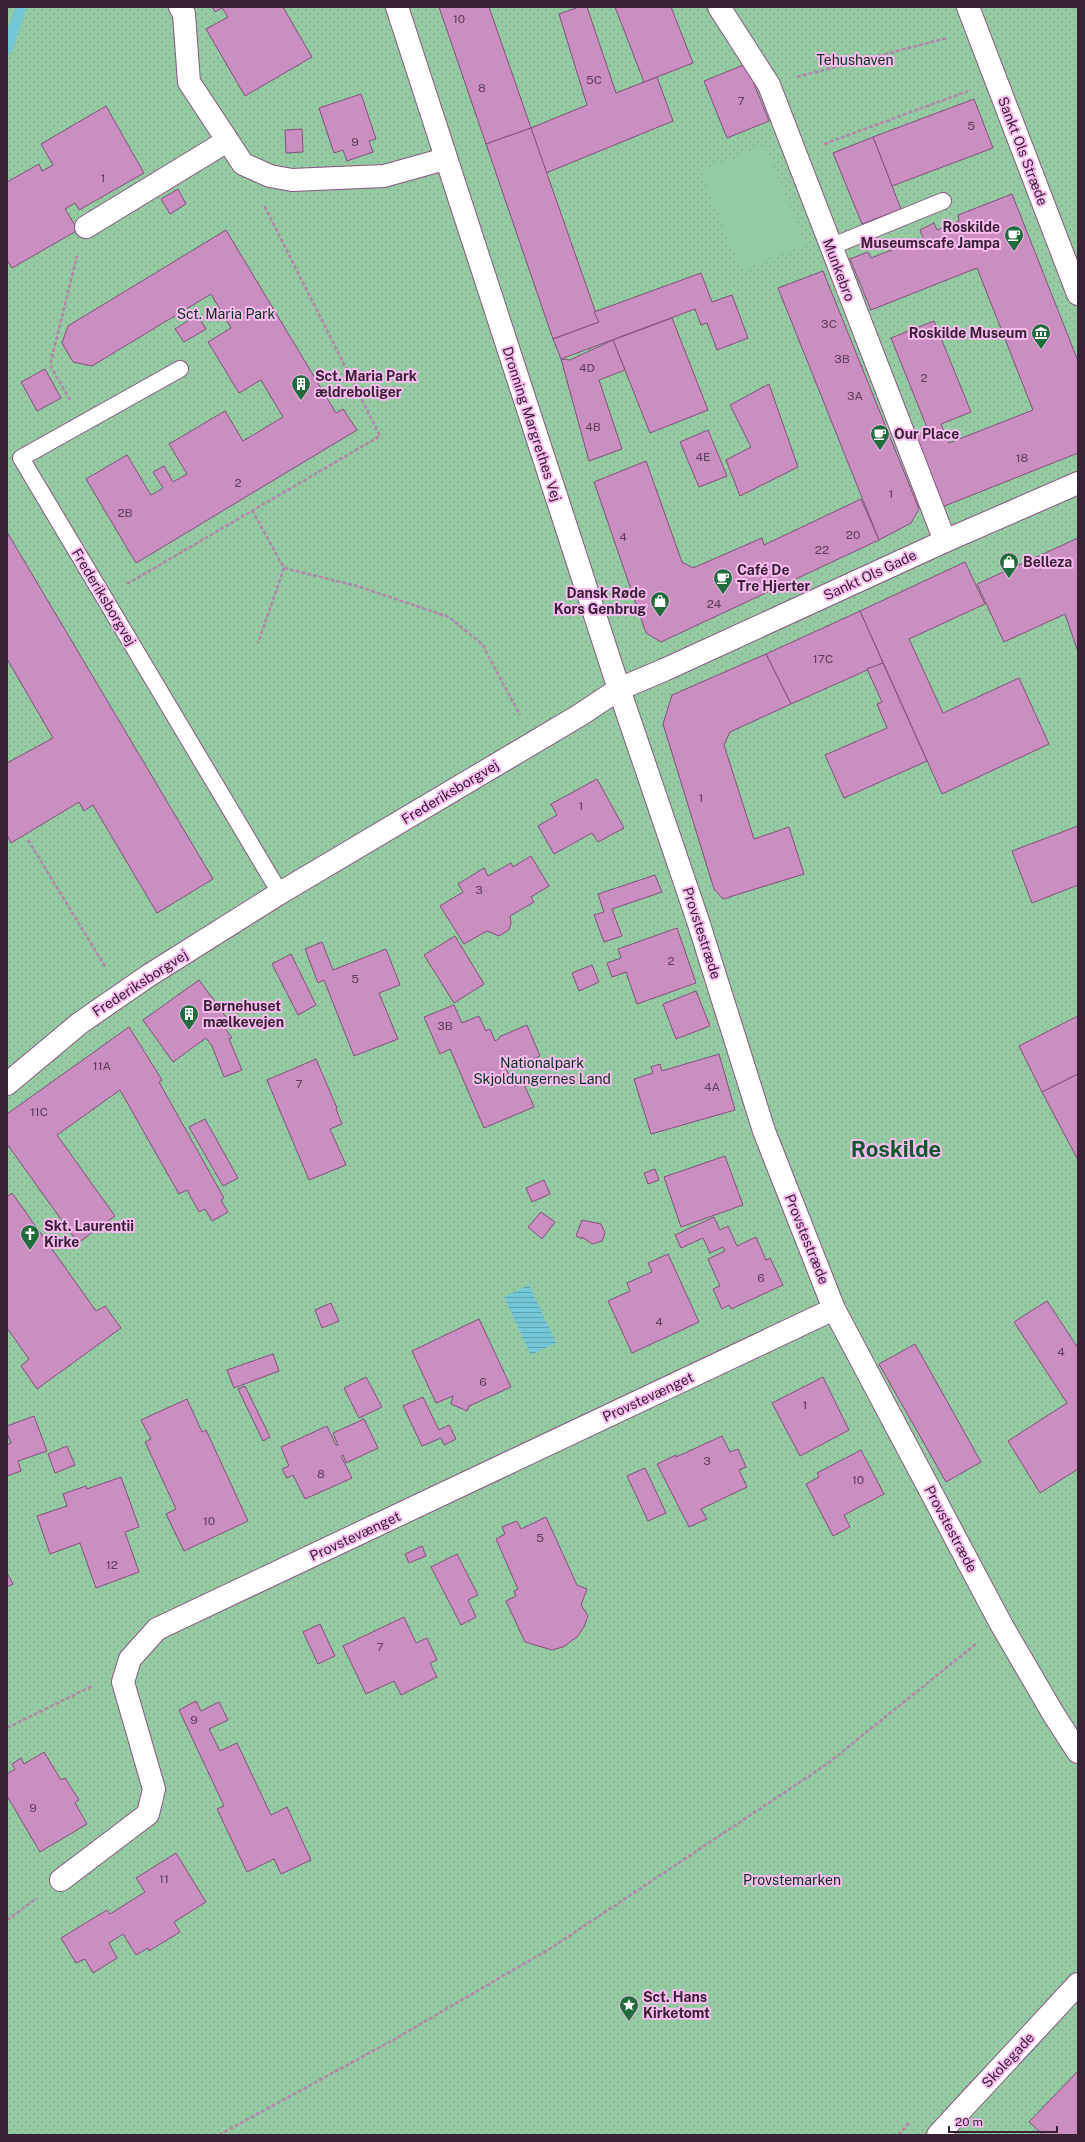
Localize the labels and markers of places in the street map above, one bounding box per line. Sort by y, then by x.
place label: Roskilde Museumscafe Jampa [861,219,1000,251]
cafe icon: Roskilde Museumscafe Jampa [1003,224,1025,252]
museum icon: Roskilde Museum [1030,322,1052,350]
place label: Roskilde Museum [909,325,1027,341]
place label: Sct. Maria Park ældreboliger [315,368,417,400]
building icon: Sct. Maria Park ældreboliger [290,373,312,401]
cafe icon: Our Place [869,423,891,451]
place label: Our Place [894,426,959,442]
shop icon: Belleza [998,551,1020,579]
place label: Belleza [1023,554,1072,570]
place label: Café De Tre Hjerter [737,562,811,594]
cafe icon: Café De Tre Hjerter [712,567,734,595]
place label: Dansk Røde Kors Genbrug [554,585,646,617]
shop icon: Dansk Røde Kors Genbrug [649,590,671,618]
place label: Børnehuset mælkevejen [203,998,284,1030]
building icon: Børnehuset mælkevejen [178,1003,200,1031]
place label: Skt. Laurentii Kirke [44,1218,134,1250]
church icon: Skt. Laurentii Kirke [19,1223,41,1251]
place label: Sct. Hans Kirketomt [643,1989,710,2021]
place icon: Sct. Hans Kirketomt [618,1994,640,2022]

